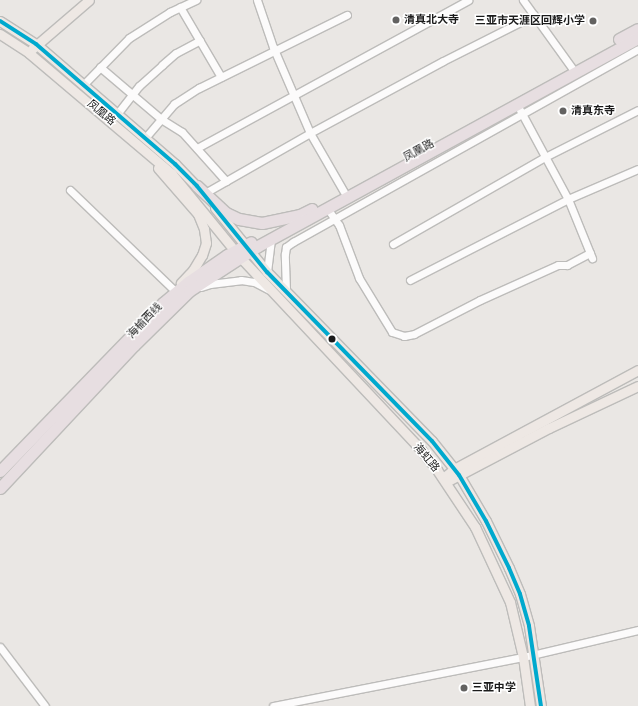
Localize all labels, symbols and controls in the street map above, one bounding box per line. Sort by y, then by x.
place label: 清真北大寺 [404,13,459,27]
place label: 三亚市天涯区回辉小学 [475,14,585,28]
marker: 清真北大寺 [391,15,401,25]
marker: 三亚市天涯区回辉小学 [588,16,598,26]
street label: 凤凰路 [84,97,118,129]
place label: 清真东寺 [571,104,615,118]
marker: 清真东寺 [558,106,568,116]
street label: 凤凰路 [401,137,437,165]
street label: 海榆西线 [125,301,165,341]
unlabelled marker [327,334,337,344]
street label: 海虹路 [410,441,442,475]
place label: 三亚中学 [472,681,516,695]
marker: 三亚中学 [459,683,469,693]

